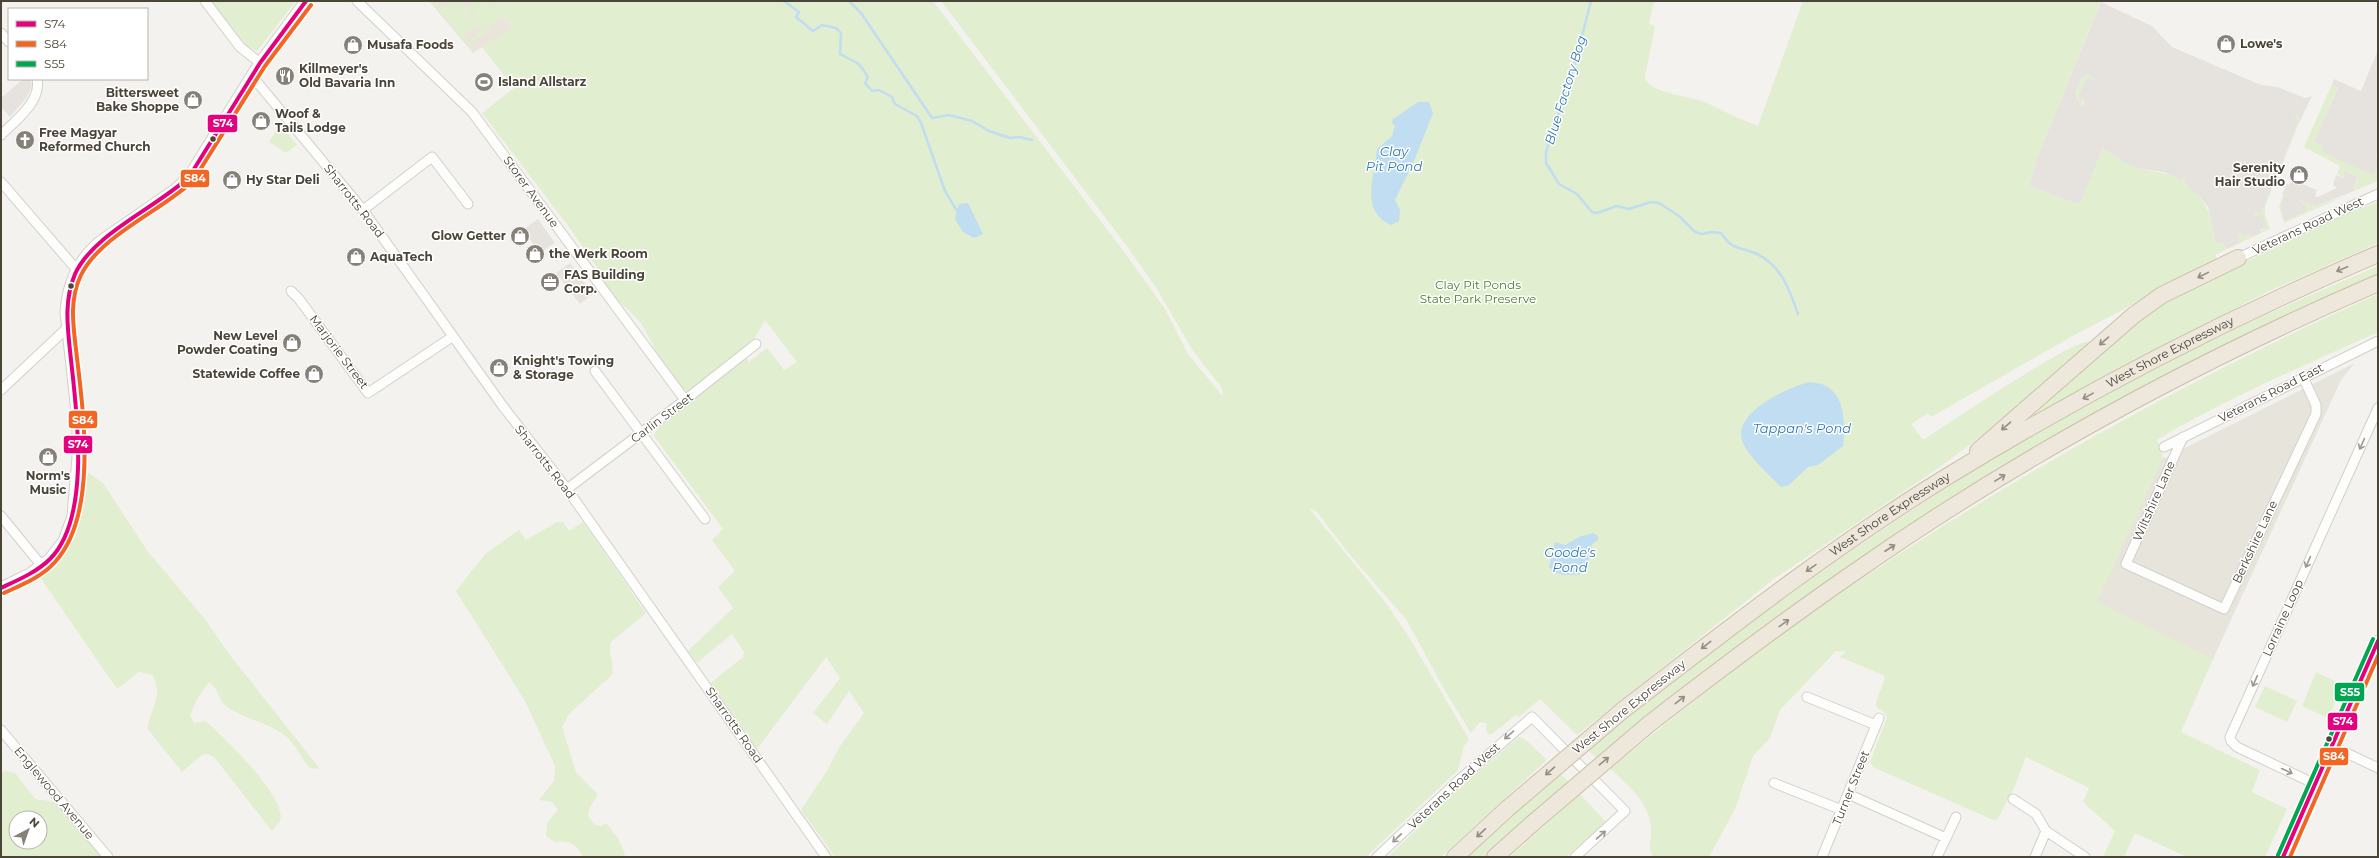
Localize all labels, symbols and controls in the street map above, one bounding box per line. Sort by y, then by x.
legend [8,8,148,80]
text: S74 [44,16,66,31]
water label: Blue Factory Bog [1541,33,1589,146]
shop icon: Lowe's [2215,33,2237,55]
shop icon: Musafa Foods [342,34,364,56]
text: S84 [44,36,67,51]
place label: Lowe's [2240,36,2283,51]
place label: Musafa Foods [367,37,454,52]
text: S55 [44,56,65,71]
place label: Killmeyer's Old Bavaria Inn [299,61,395,90]
restaurant icon: Killmeyer's Old Bavaria Inn [274,65,296,87]
sports icon: Island Allstarz [473,71,495,93]
place label: Island Allstarz [498,74,587,89]
place label: Bittersweet Bake Shoppe [96,85,180,114]
shop icon: Bittersweet Bake Shoppe [182,89,204,111]
place label: Woof & Tails Lodge [275,106,346,135]
shop icon: Woof & Tails Lodge [250,110,272,132]
line badge: S74 [207,114,238,133]
text: S74 [213,116,234,130]
place label: Free Magyar Reformed Church [39,125,151,154]
church icon: Free Magyar Reformed Church [14,129,36,151]
unlabelled marker [208,134,218,144]
water label: Clay Pit Pond [1366,143,1422,174]
street label: Storer Avenue [500,153,562,230]
place label: Serenity Hair Studio [2215,160,2286,189]
street label: Sharrotts Road [321,161,388,241]
shop icon: Serenity Hair Studio [2288,164,2310,186]
line badge: S84 [180,169,210,188]
shop icon: Hy Star Deli [221,169,243,191]
text: S84 [184,171,206,185]
place label: Hy Star Deli [246,172,320,187]
street label: Veterans Road West [2250,193,2366,258]
shop icon: Glow Getter [509,225,531,247]
place label: Glow Getter [431,228,506,243]
shop icon: the Werk Room [524,243,546,265]
shop icon: AquaTech [345,246,367,268]
place label: the Werk Room [549,246,648,261]
place label: AquaTech [369,249,433,264]
one-way arrow [2337,266,2349,274]
place label: FAS Building Corp. [564,267,645,296]
office icon: FAS Building Corp. [539,271,561,293]
one-way arrow [2197,272,2209,279]
park label: Clay Pit Ponds State Park Preserve [1420,277,1536,306]
unlabelled marker [66,281,76,291]
street label: Marjorie Street [307,312,372,392]
street label: West Shore Expressway [2103,313,2237,391]
place label: New Level Powder Coating [177,328,278,357]
shop icon: New Level Powder Coating [281,332,303,354]
one-way arrow [2099,336,2109,345]
place label: Knight's Towing & Storage [513,353,614,382]
shop icon: Knight's Towing & Storage [488,357,510,379]
street label: Veterans Road East [2216,360,2326,425]
shop icon: Statewide Coffee [303,363,325,385]
place label: Statewide Coffee [193,366,300,381]
street label: Carlin Street [628,389,696,446]
one-way arrow [2082,393,2094,401]
line badge: S84 [68,410,98,429]
text: S84 [72,413,94,427]
water label: Tappan's Pond [1753,420,1851,436]
one-way arrow [2001,421,2011,431]
street label: Sharrotts Road [512,422,579,502]
line badge: S74 [63,435,93,454]
text: S74 [68,437,89,451]
one-way arrow [2358,438,2365,450]
shop icon: Norm's Music [37,446,59,468]
street label: Wiltshire Lane [2129,458,2178,543]
place label: Norm's Music [26,468,71,497]
street label: West Shore Expressway [1826,468,1953,559]
one-way arrow [1994,474,2005,482]
street label: Berkshire Lane [2229,498,2280,586]
water label: Goode's Pond [1544,544,1596,575]
one-way arrow [1885,544,1896,552]
one-way arrow [2304,556,2312,568]
one-way arrow [1805,564,1816,572]
street label: Lorraine Loop [2259,577,2306,659]
one-way arrow [1778,618,1789,627]
one-way arrow [1700,641,1711,649]
street label: West Shore Expressway [1569,656,1689,757]
one-way arrow [2251,674,2258,686]
line badge: S55 [2334,682,2365,702]
street label: Sharrotts Road [703,684,766,766]
text: S55 [2340,685,2360,699]
one-way arrow [1674,696,1685,705]
line badge: S74 [2327,712,2358,731]
text: S74 [2333,714,2354,728]
one-way arrow [1505,730,1515,739]
unlabelled marker [2324,734,2334,744]
street label: Veterans Road West [1404,739,1503,832]
street label: Englewood Avenue [11,743,98,842]
line badge: S84 [2319,747,2349,766]
street label: Turner Street [1829,748,1872,827]
text: S84 [2323,749,2345,763]
one-way arrow [1599,756,1610,765]
one-way arrow [1545,766,1556,775]
one-way arrow [2281,768,2293,775]
north arrow [8,810,48,850]
text: N [27,814,43,831]
one-way arrow [1476,828,1486,837]
one-way arrow [1595,830,1606,839]
one-way arrow [1392,833,1402,843]

